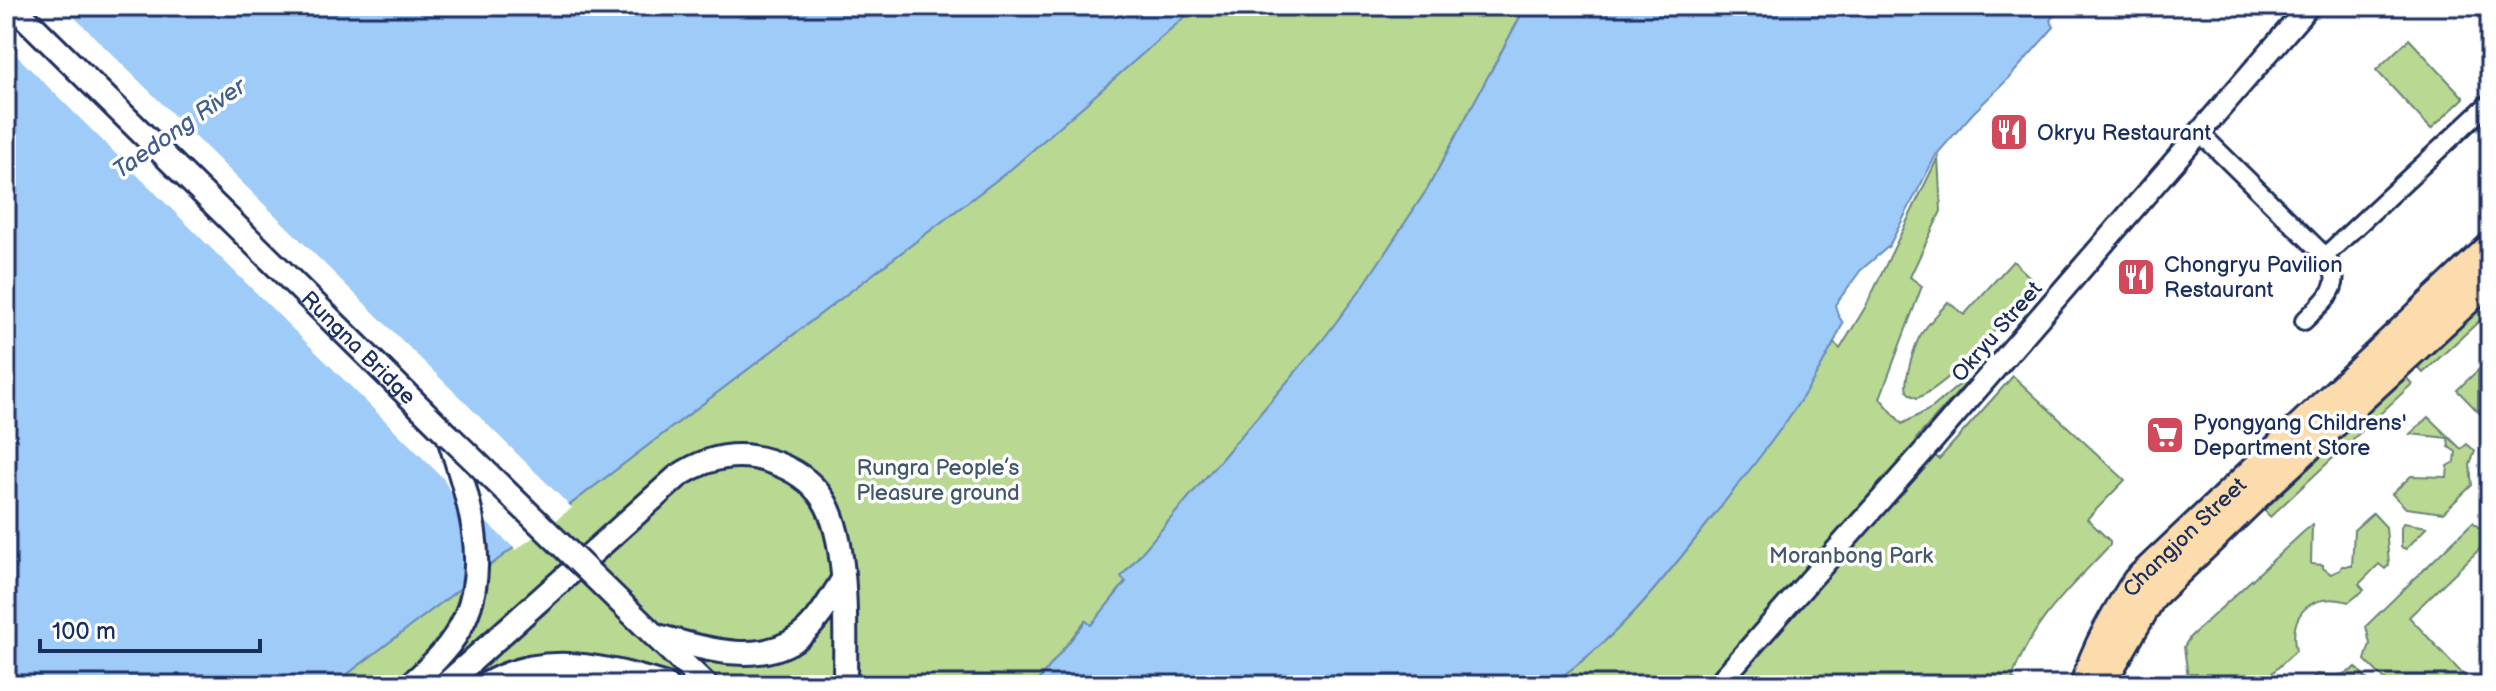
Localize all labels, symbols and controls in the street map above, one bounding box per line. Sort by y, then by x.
water label: Taedong River [107,71,253,185]
restaurant icon: Okryu Restaurant [1988,111,2030,153]
place label: Okryu Restaurant [2037,120,2211,147]
place label: Chongryu Pavilion Restaurant [2164,252,2343,304]
restaurant icon: Chongryu Pavilion Restaurant [2115,256,2157,298]
street label: Okryu Street [1946,276,2048,388]
street label: Rungna Bridge [295,286,421,411]
place label: Pyongyang Childrens' Department Store [2193,410,2407,462]
supermarket icon: Pyongyang Childrens' Department Store [2144,414,2186,456]
park label: Rungra People’s Pleasure ground [856,455,1020,507]
street label: Changjon Street [2118,472,2253,602]
park label: Moranbong Park [1769,543,1933,570]
scale bar [40,603,260,653]
text: 100 m [52,617,116,646]

